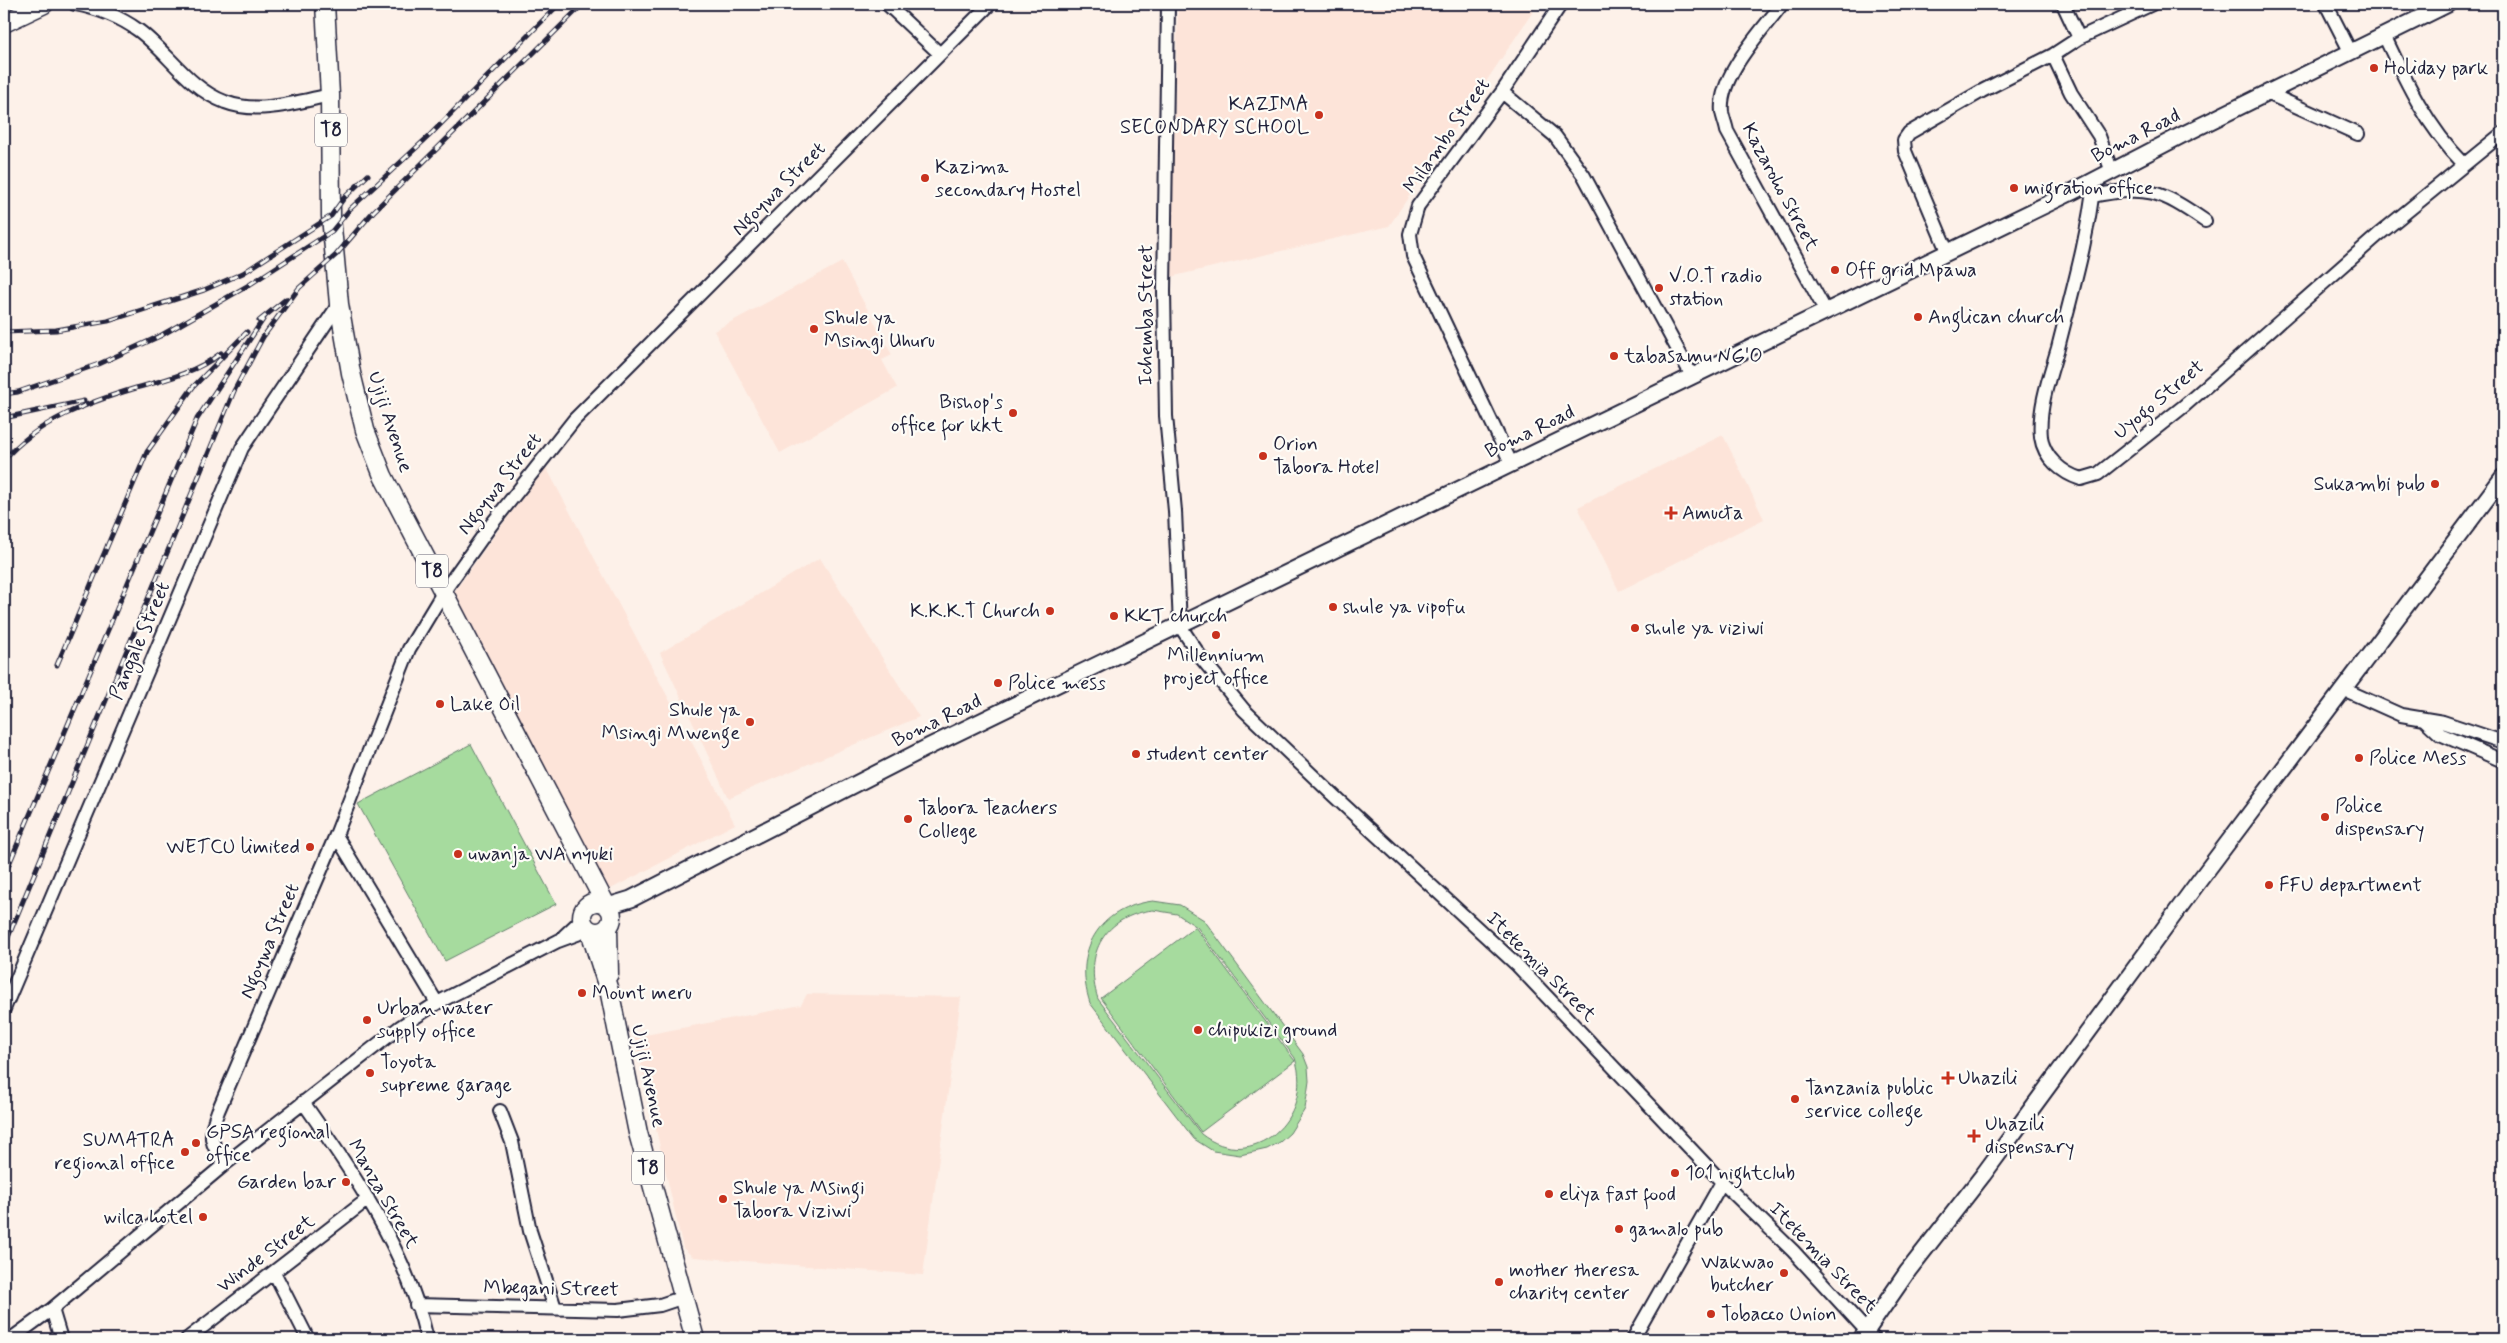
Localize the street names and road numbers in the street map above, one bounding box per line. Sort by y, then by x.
street label: Milambo Street [1397,73,1497,199]
street label: Boma Road [2087,102,2185,170]
road number: T8 [315,114,347,146]
street label: Kazaroho Street [1735,118,1825,256]
street label: Ngoywa Street [726,136,833,243]
street label: Ichemba Street [1133,244,1160,386]
street label: Uyogo Street [2108,354,2212,448]
street label: Ujiji Avenue [361,368,419,476]
street label: Boma Road [1481,399,1579,465]
street label: Ngoywa Street [451,427,550,542]
road number: T8 [416,554,448,588]
street label: Pangale Street [103,578,178,705]
street label: Boma Road [888,688,986,754]
street label: Ngoywa Street [234,879,308,1004]
street label: Itetemia Street [1480,906,1602,1028]
street label: Ujiji Avenue [624,1022,672,1130]
street label: Manza Street [341,1135,425,1254]
road number: T8 [632,1152,664,1184]
street label: Itetemia Street [1763,1196,1884,1320]
street label: Winde Street [212,1208,321,1300]
street label: Mbegani Street [483,1274,619,1304]

